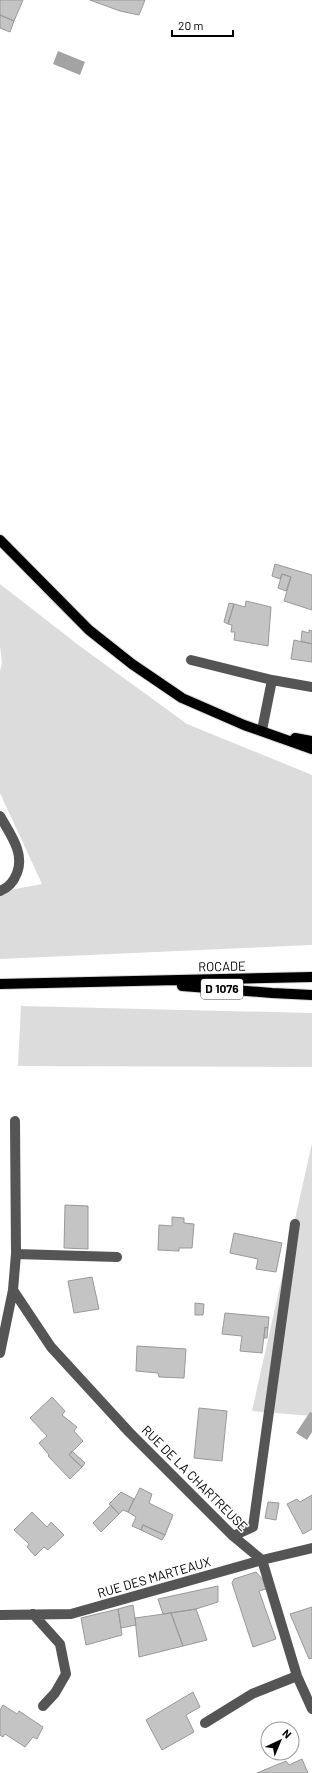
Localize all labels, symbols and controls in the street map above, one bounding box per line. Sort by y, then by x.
scale bar [172,12,233,38]
text: 20 m [178,18,204,32]
street label: ROCADE [198,958,246,974]
road number: D 1076 [201,979,243,999]
street label: RUE DE LA CHARTREUSE [139,1422,251,1534]
street label: RUE DES MARTEAUX [95,1553,213,1601]
north arrow [260,1721,300,1761]
text: N [280,1726,294,1741]

